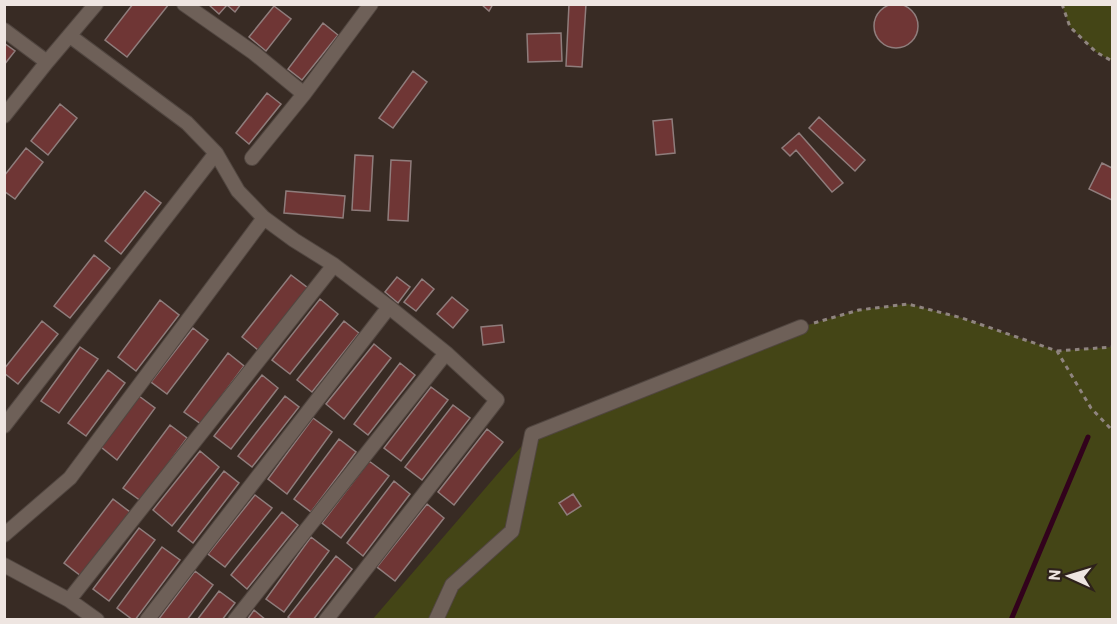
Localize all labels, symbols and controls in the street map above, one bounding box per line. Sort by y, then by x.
north arrow [1039,546,1099,606]
text: N [1044,569,1063,581]

